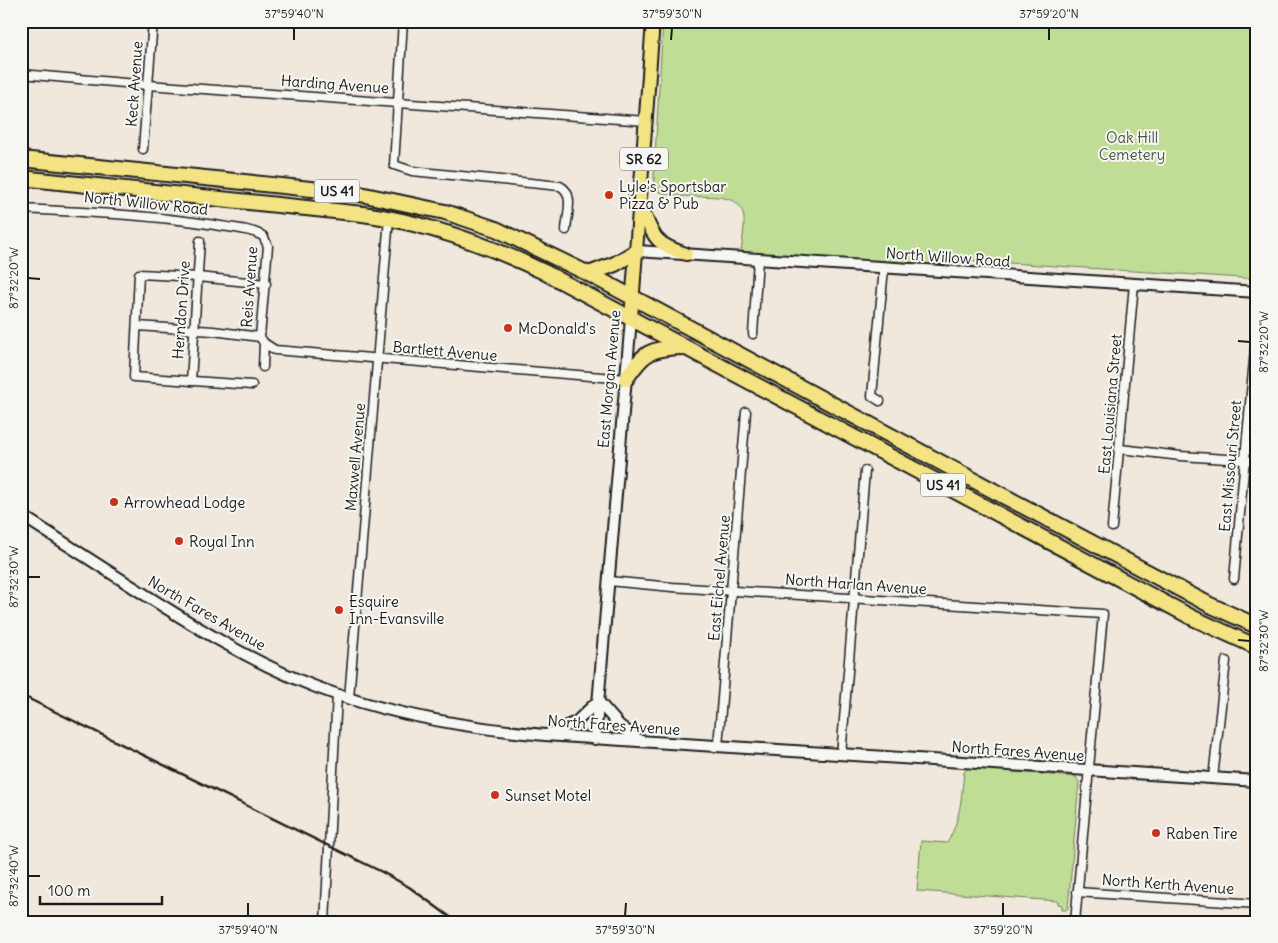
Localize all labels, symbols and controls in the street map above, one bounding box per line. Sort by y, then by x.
text: 37°59'40"N [264,6,324,21]
text: 37°59'30"N [642,6,702,21]
text: 37°59'20"N [1019,6,1079,21]
street label: Keck Avenue [122,40,146,128]
street label: Harding Avenue [280,71,390,97]
park label: Oak Hill Cemetery [1099,128,1165,164]
road number: SR 62 [620,148,668,170]
place label: Lyle's Sportsbar Pizza & Pub [619,177,726,213]
road number: US 41 [314,180,360,202]
street label: North Willow Road [83,187,209,219]
marker: Lyle's Sportsbar Pizza & Pub [603,189,615,201]
street label: North Willow Road [885,243,1011,271]
street label: Reis Avenue [237,246,261,328]
text: 87°32'20"W [6,247,21,309]
street label: Herndon Drive [168,260,194,360]
street label: East Morgan Avenue [593,309,625,449]
text: 87°32'20"W [1256,311,1271,373]
place label: McDonald's [518,319,596,338]
marker: McDonald's [502,322,514,334]
street label: East Louisiana Street [1094,333,1126,475]
street label: Bartlett Avenue [392,337,498,365]
street label: East Missouri Street [1215,399,1245,533]
street label: Maxwell Avenue [341,402,369,512]
road number: US 41 [920,474,966,496]
place label: Arrowhead Lodge [124,493,245,512]
marker: Arrowhead Lodge [108,496,120,508]
street label: East Eichel Avenue [704,514,734,642]
place label: Royal Inn [189,532,255,551]
marker: Royal Inn [173,535,185,547]
text: 87°32'30"W [6,546,21,608]
street label: North Harlan Avenue [785,570,927,598]
street label: North Fares Avenue [145,572,269,654]
place label: Esquire Inn-Evansville [349,592,444,628]
marker: Esquire Inn-Evansville [333,604,345,616]
text: 87°32'30"W [1256,610,1271,672]
street label: North Fares Avenue [547,711,681,739]
street label: North Fares Avenue [951,737,1085,765]
place label: Sunset Motel [505,786,591,805]
marker: Sunset Motel [489,789,501,801]
place label: Raben Tire [1166,824,1238,843]
marker: Raben Tire [1150,827,1162,839]
text: 87°32'40"W [6,845,21,907]
street label: North Kerth Avenue [1101,870,1235,898]
scale bar [40,873,162,905]
text: 100 m [48,881,90,900]
text: 37°59'40"N [218,922,278,937]
text: 37°59'30"N [595,922,655,937]
text: 37°59'20"N [973,922,1033,937]

